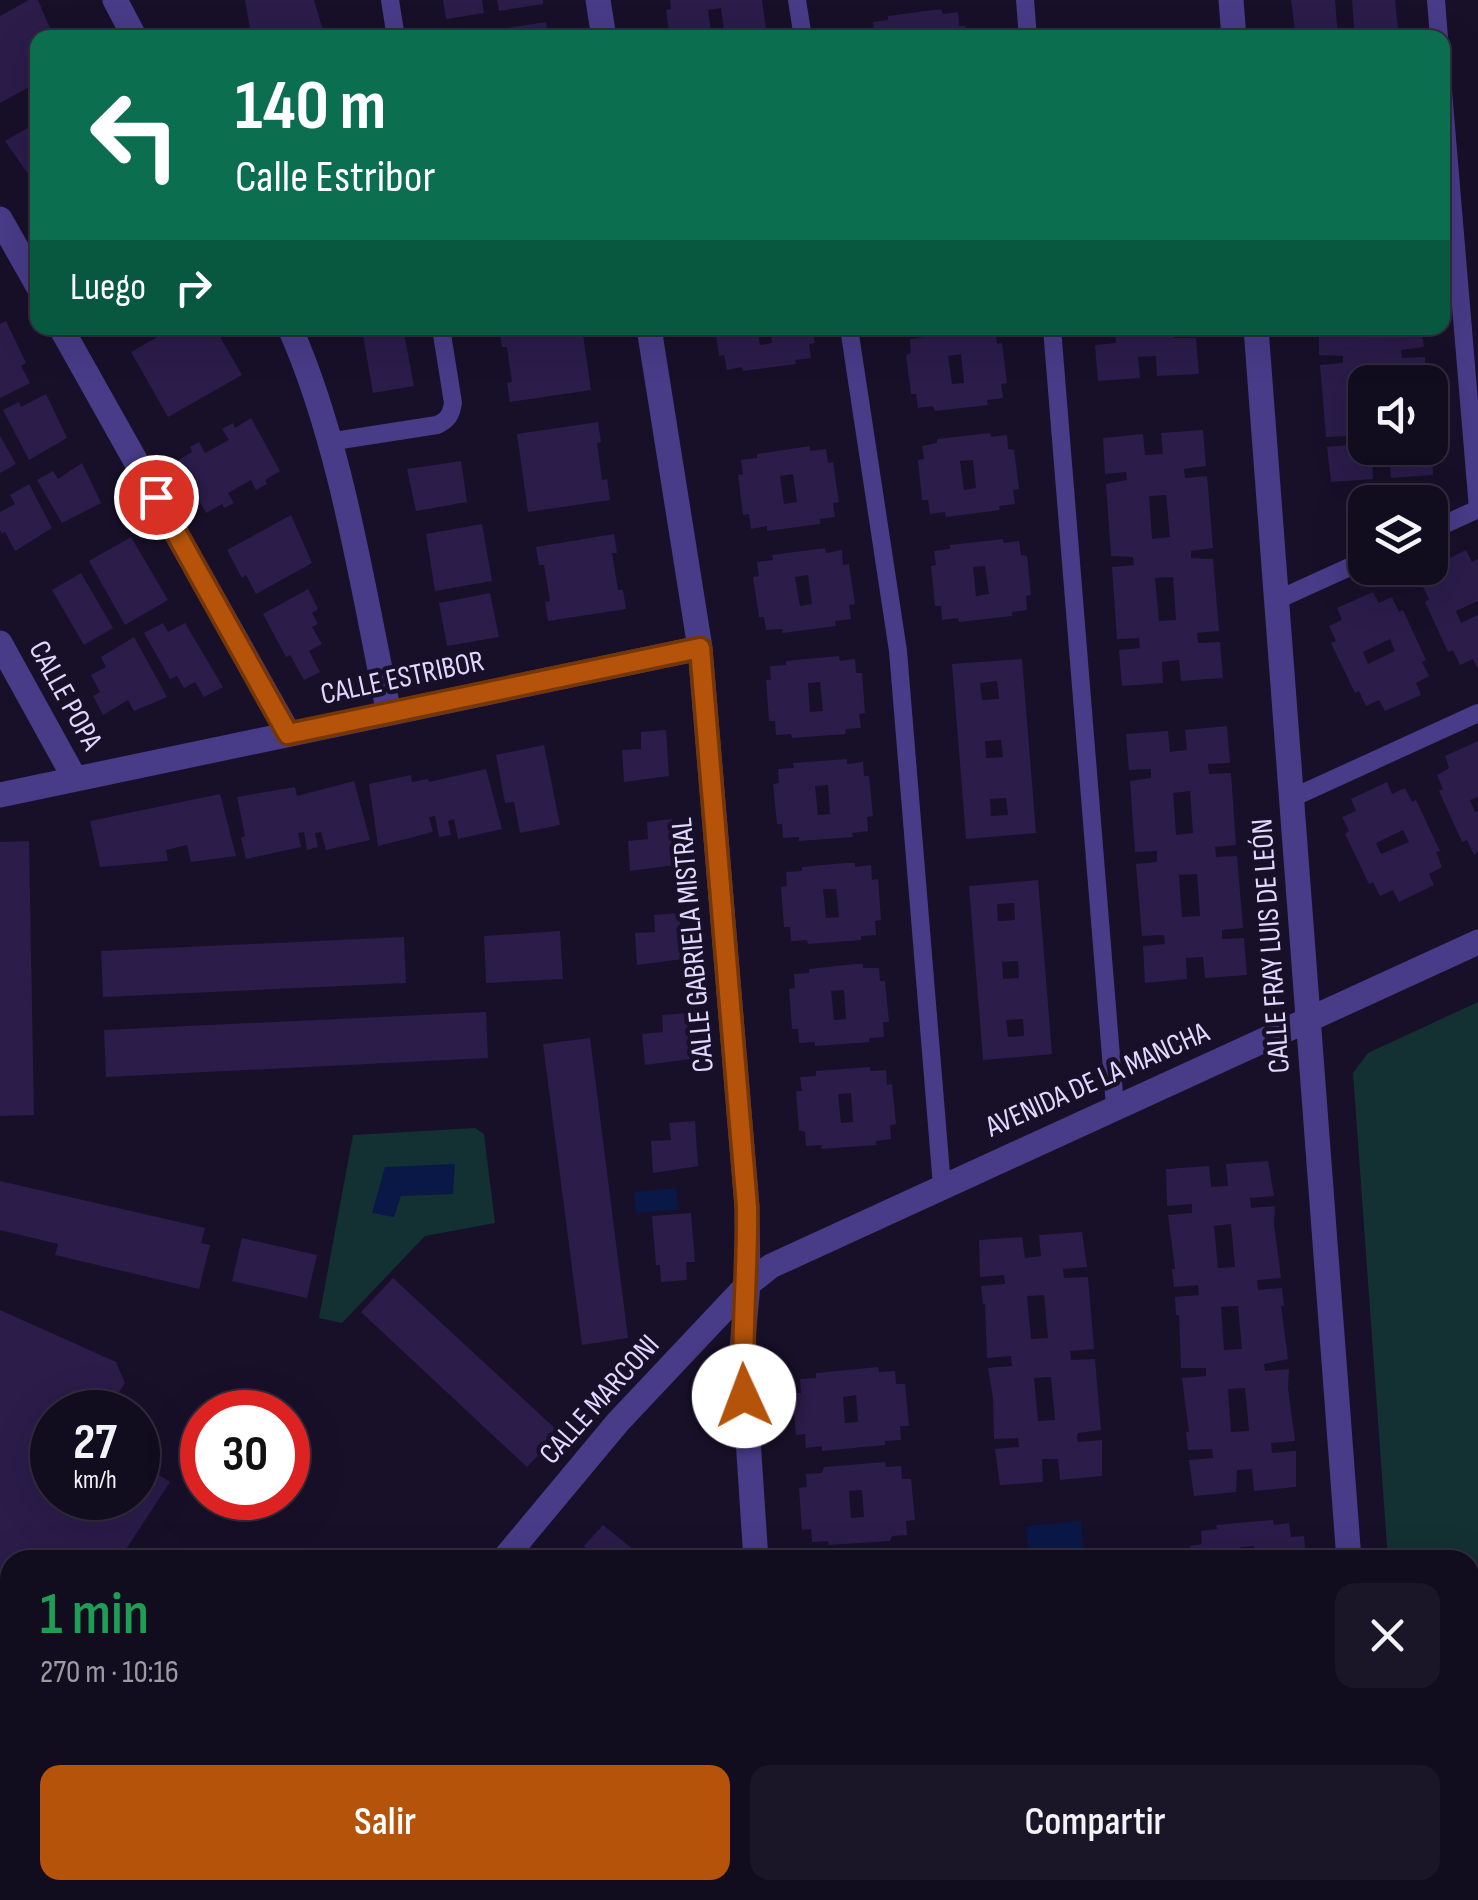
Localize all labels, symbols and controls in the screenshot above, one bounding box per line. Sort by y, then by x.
text: 140 m [235,65,386,149]
icon: left [70,70,200,200]
text: Calle Estribor [235,150,435,205]
icon: right [166,260,221,315]
text: Luego [70,265,146,310]
map controls [1348,365,1448,585]
button: sound [1348,365,1448,465]
pin [114,455,199,540]
icon: arrive [129,470,184,525]
button: layers [1348,485,1448,585]
street label: CALLE POPA [21,635,110,756]
street label: CALLE ESTRIBOR [317,643,487,713]
street label: CALLE GABRIELA MISTRAL [664,816,722,1074]
street label: CALLE FRAY LUIS DE LEÓN [1244,817,1298,1074]
street label: AVENIDA DE LA MANCHA [979,1014,1215,1146]
street label: CALLE MARCONI [532,1328,667,1472]
position arrow [692,1344,796,1448]
speed limit sign: 30 [180,1390,310,1520]
text: 27 [73,1413,117,1473]
text: km/h [73,1465,117,1496]
text: 1 min [40,1579,149,1651]
button: close [1335,1583,1440,1688]
text: 270 m · 10:16 [40,1653,179,1692]
button: Salir [40,1765,730,1880]
button: Compartir [750,1765,1440,1880]

